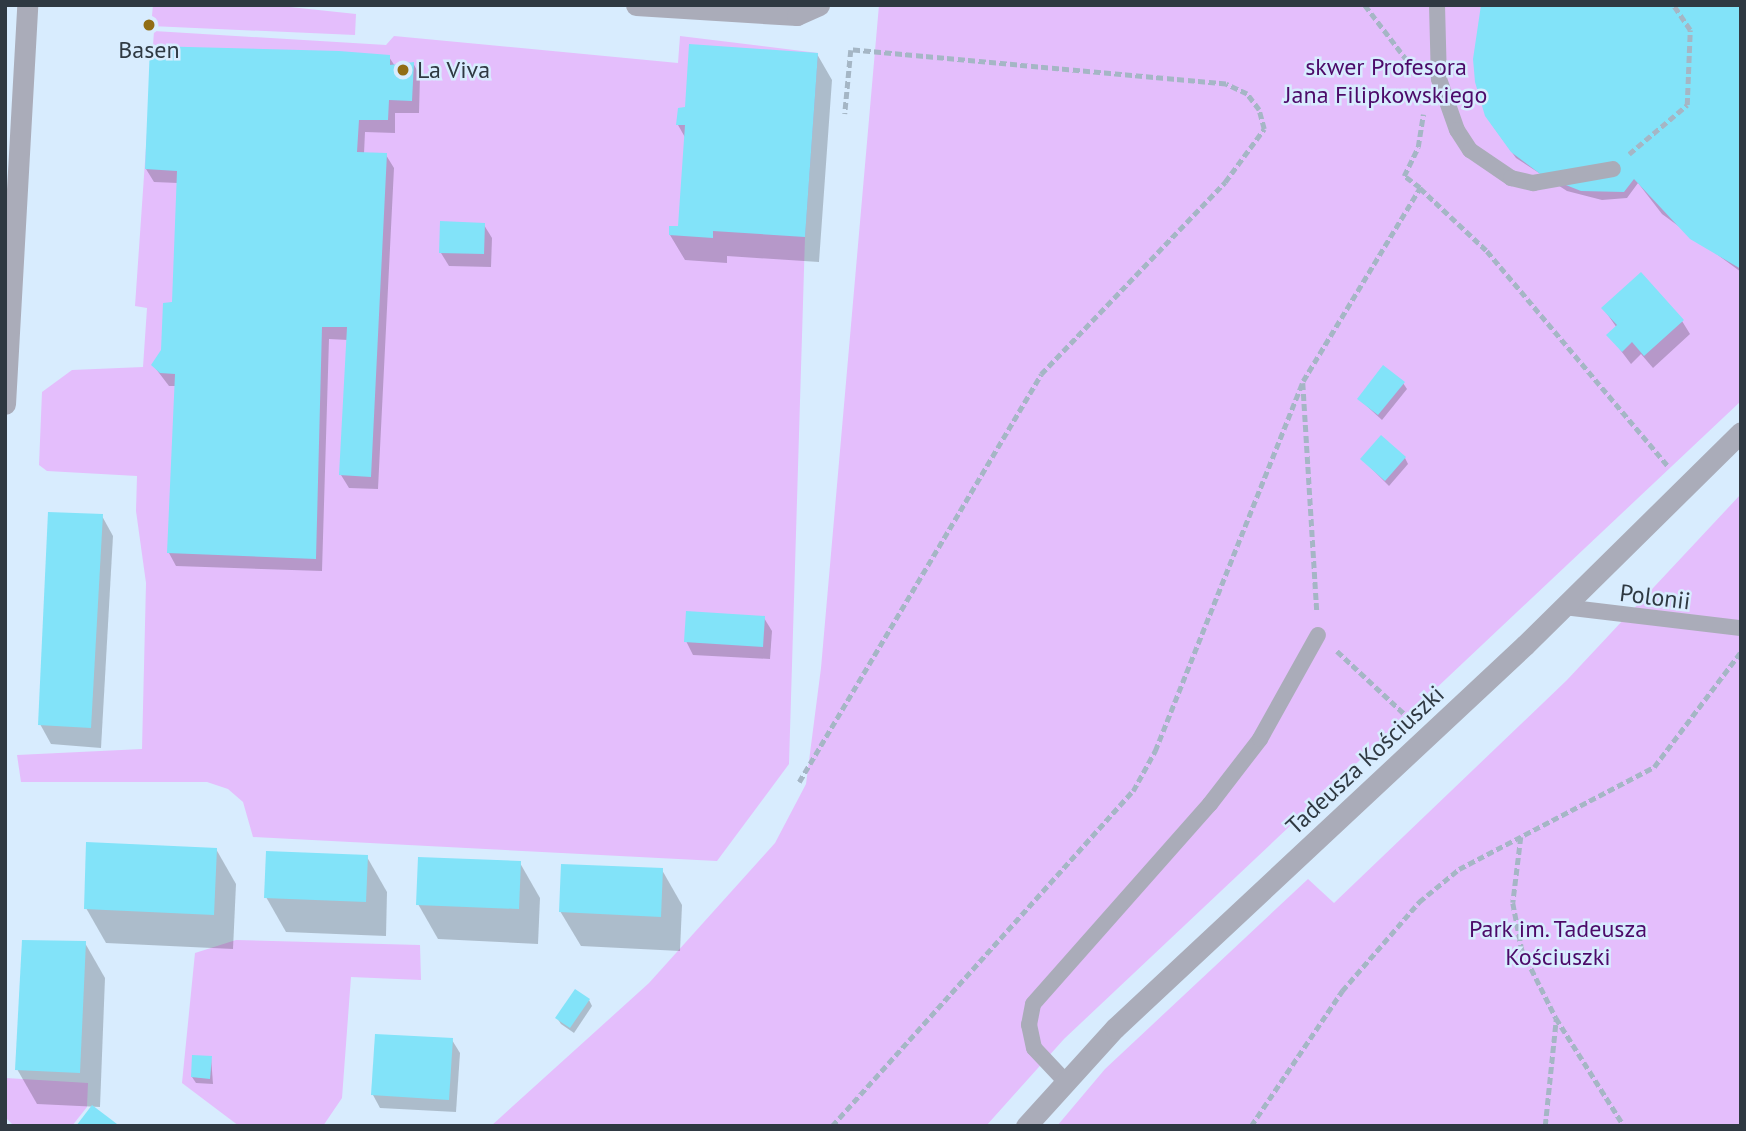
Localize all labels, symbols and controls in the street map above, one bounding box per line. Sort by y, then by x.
marker: Basen [141,17,157,33]
place label: Basen [118,36,180,64]
park label: skwer Profesora Jana Filipkowskiego [1285,53,1487,109]
place label: La Viva [417,56,491,84]
marker: La Viva [395,62,411,78]
street label: Polonii [1618,578,1692,616]
street label: Tadeusza Kościuszki [1280,679,1450,841]
park label: Park im. Tadeusza Kościuszki [1467,915,1649,971]

